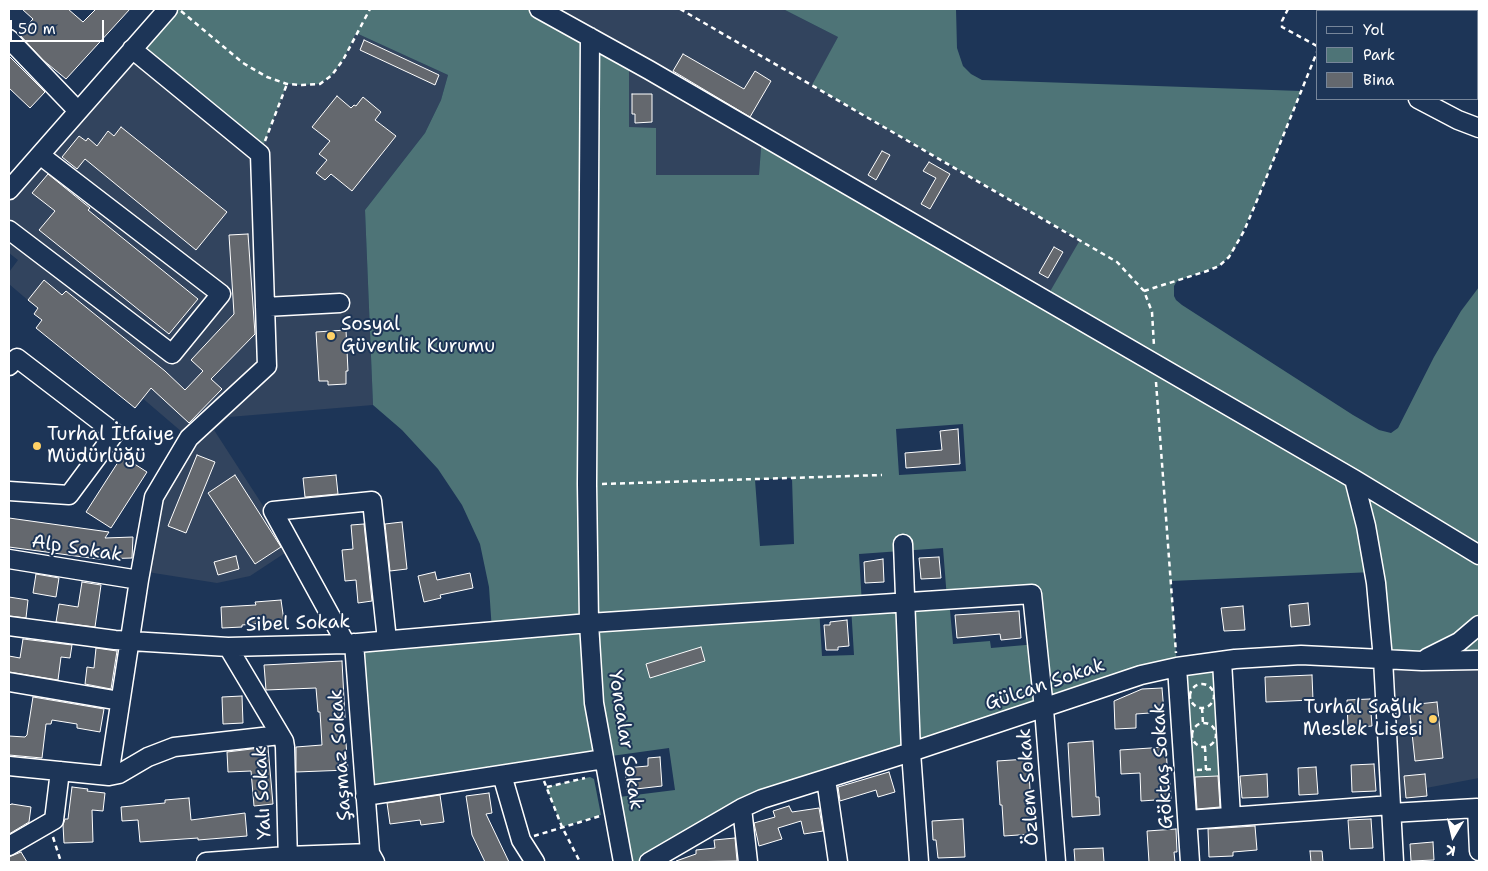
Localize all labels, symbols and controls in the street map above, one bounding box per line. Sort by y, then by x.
scale bar [12,10,106,42]
legend [1316,10,1478,100]
text: 50 m [18,19,56,39]
text: Yol [1363,20,1384,40]
text: Park [1363,45,1395,65]
text: Bina [1363,70,1394,90]
place label: Sosyal Güvenlik Kurumu [341,314,495,358]
marker: Sosyal Güvenlik Kurumu [325,330,337,342]
place label: Turhal İtfaiye Müdürlüğü [47,424,174,468]
marker: Turhal İtfaiye Müdürlüğü [31,440,43,452]
street label: Alp Sokak [30,531,124,567]
street label: Sibel Sokak [245,611,351,637]
street label: Gülcan Sokak [982,654,1108,716]
street label: Yoncalar Sokak [603,669,647,811]
street label: Şaşmaz Sokak [325,688,357,822]
place label: Turhal Sağlık Meslek Lisesi [1303,697,1423,741]
street label: Göktaş Sokak [1147,702,1179,830]
marker: Turhal Sağlık Meslek Lisesi [1427,713,1439,725]
street label: Özlem Sokak [1014,727,1044,847]
street label: Yalı Sokak [249,746,277,840]
north arrow [1428,811,1478,861]
text: K [1445,841,1457,860]

